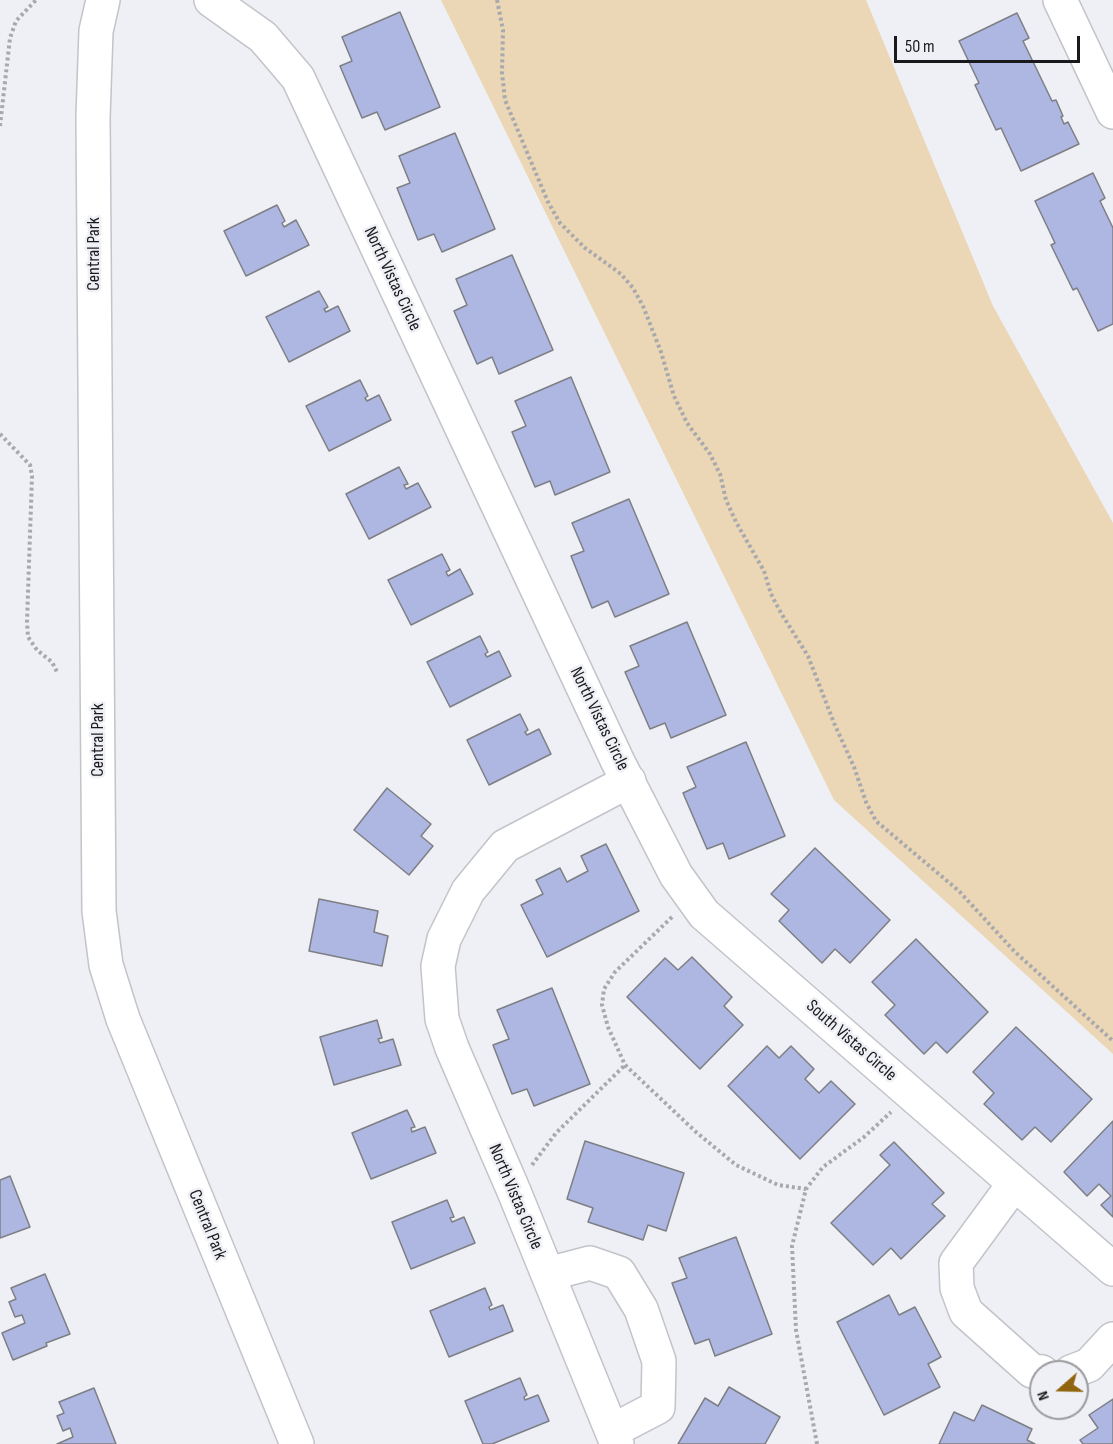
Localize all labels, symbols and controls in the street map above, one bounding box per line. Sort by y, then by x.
scale bar [897,24,1083,62]
text: 50 m [905,36,935,57]
street label: Central Park [83,217,105,291]
street label: North Vistas Circle [358,224,426,334]
street label: North Vistas Circle [565,664,633,774]
street label: Central Park [87,703,109,777]
street label: South Vistas Circle [801,996,901,1086]
street label: North Vistas Circle [483,1141,547,1253]
street label: Central Park [183,1187,231,1263]
north arrow [1029,1360,1089,1420]
text: N [1033,1388,1054,1403]

